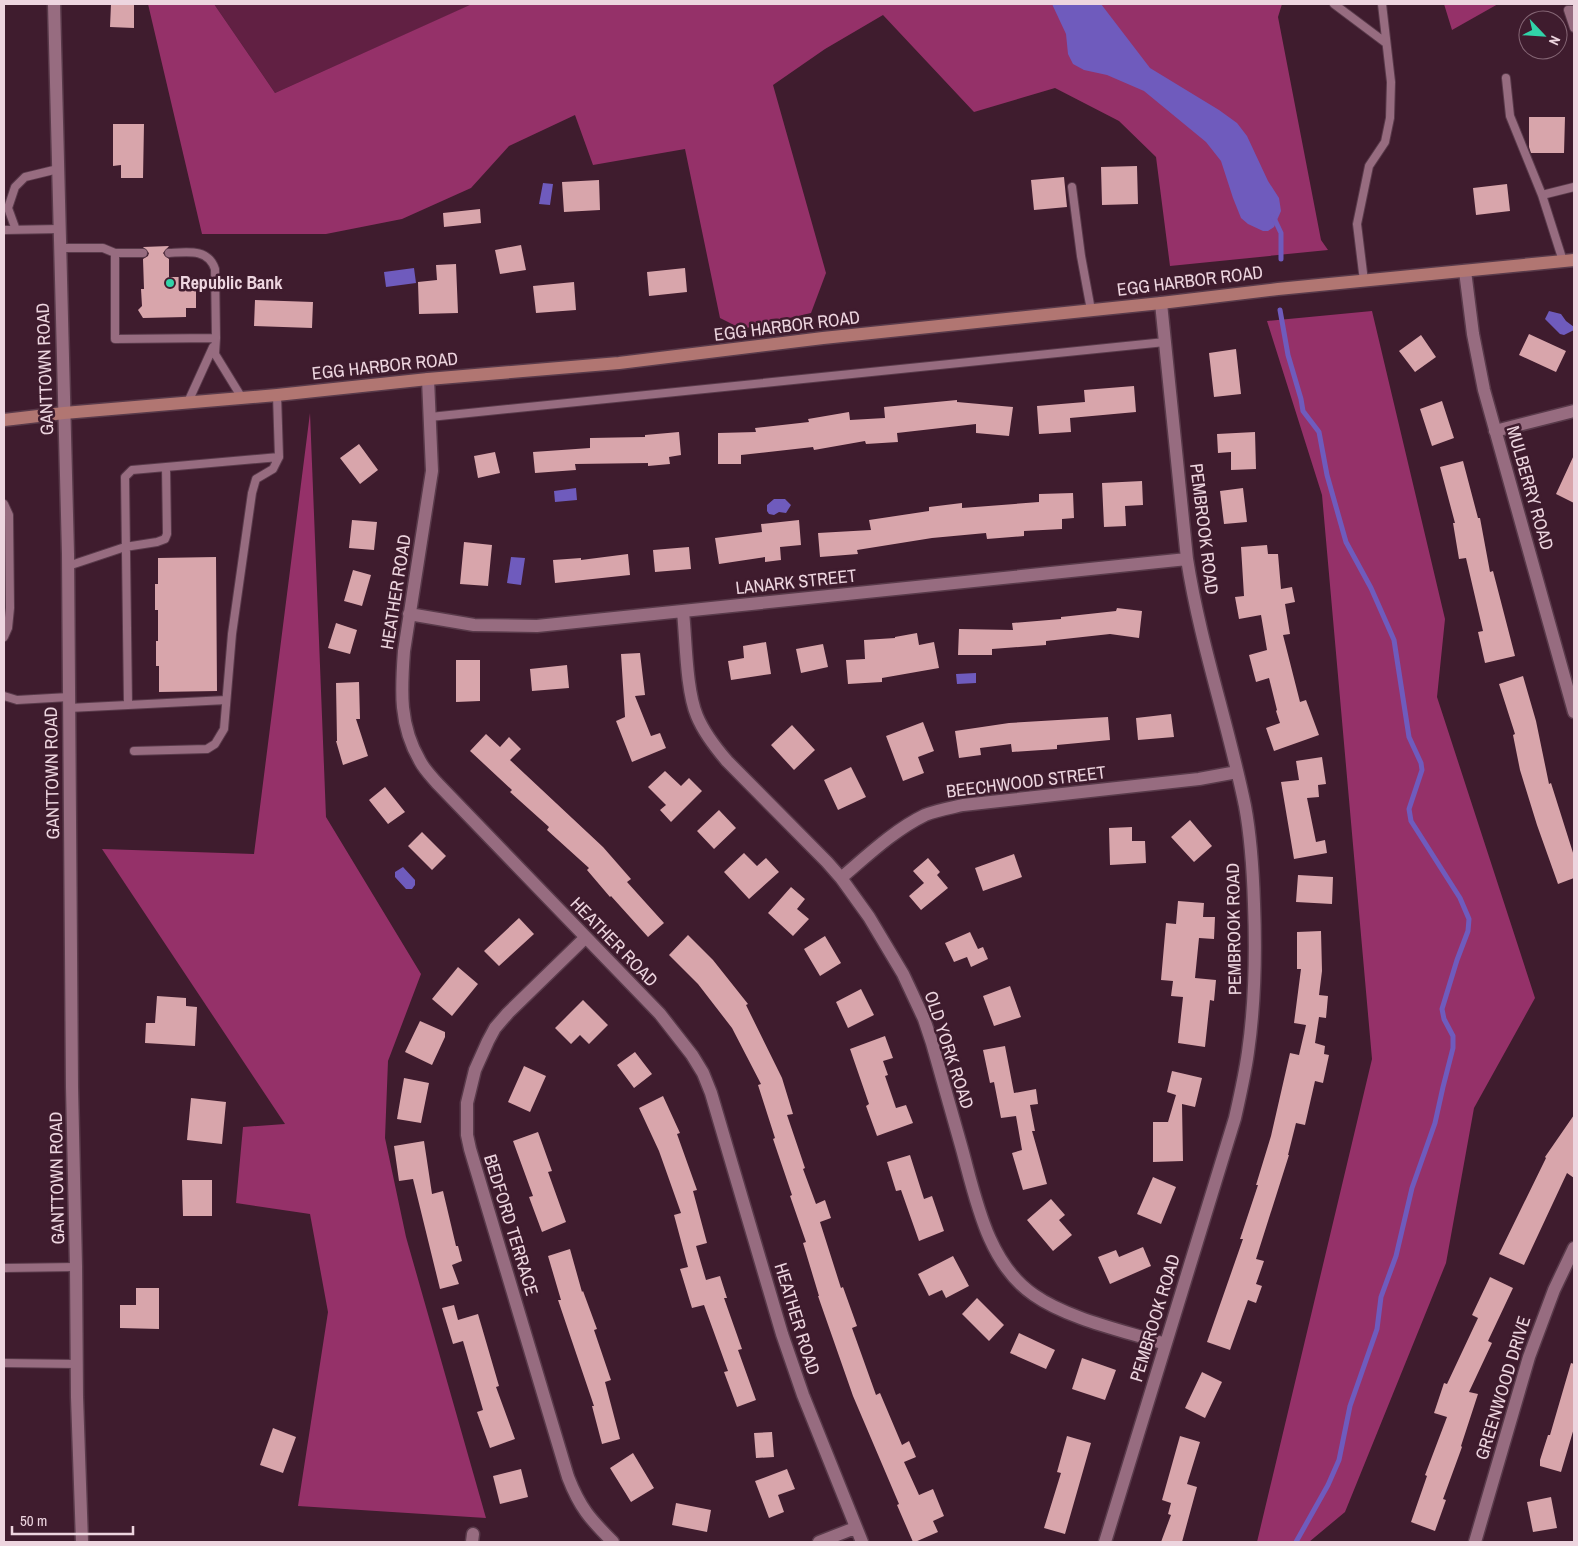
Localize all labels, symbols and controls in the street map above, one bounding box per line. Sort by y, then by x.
north arrow [1518,10,1568,60]
text: N [1545,33,1565,48]
street label: EGG HARBOR ROAD [1116,259,1264,302]
place label: Republic Bank [180,270,283,295]
marker: Republic Bank [164,277,176,289]
street label: GANTTOWN ROAD [30,302,59,436]
street label: EGG HARBOR ROAD [713,304,861,347]
street label: EGG HARBOR ROAD [311,345,459,386]
street label: MULBERRY ROAD [1501,423,1560,553]
street label: PEMBROOK ROAD [1184,462,1225,596]
street label: HEATHER ROAD [374,533,417,651]
street label: LANARK STREET [734,563,858,600]
street label: GANTTOWN ROAD [38,707,65,840]
street label: BEECHWOOD STREET [945,759,1107,804]
street label: PEMBROOK ROAD [1220,863,1247,995]
street label: HEATHER ROAD [565,891,664,992]
street label: OLD YORK ROAD [919,988,980,1112]
street label: GANTTOWN ROAD [43,1112,70,1245]
street label: BEDFORD TERRACE [478,1151,545,1299]
street label: PEMBROOK ROAD [1123,1251,1186,1385]
street label: HEATHER ROAD [769,1260,826,1378]
street label: GREENWOOD DRIVE [1469,1313,1536,1463]
scale bar [12,1504,134,1536]
text: 50 m [20,1510,47,1531]

